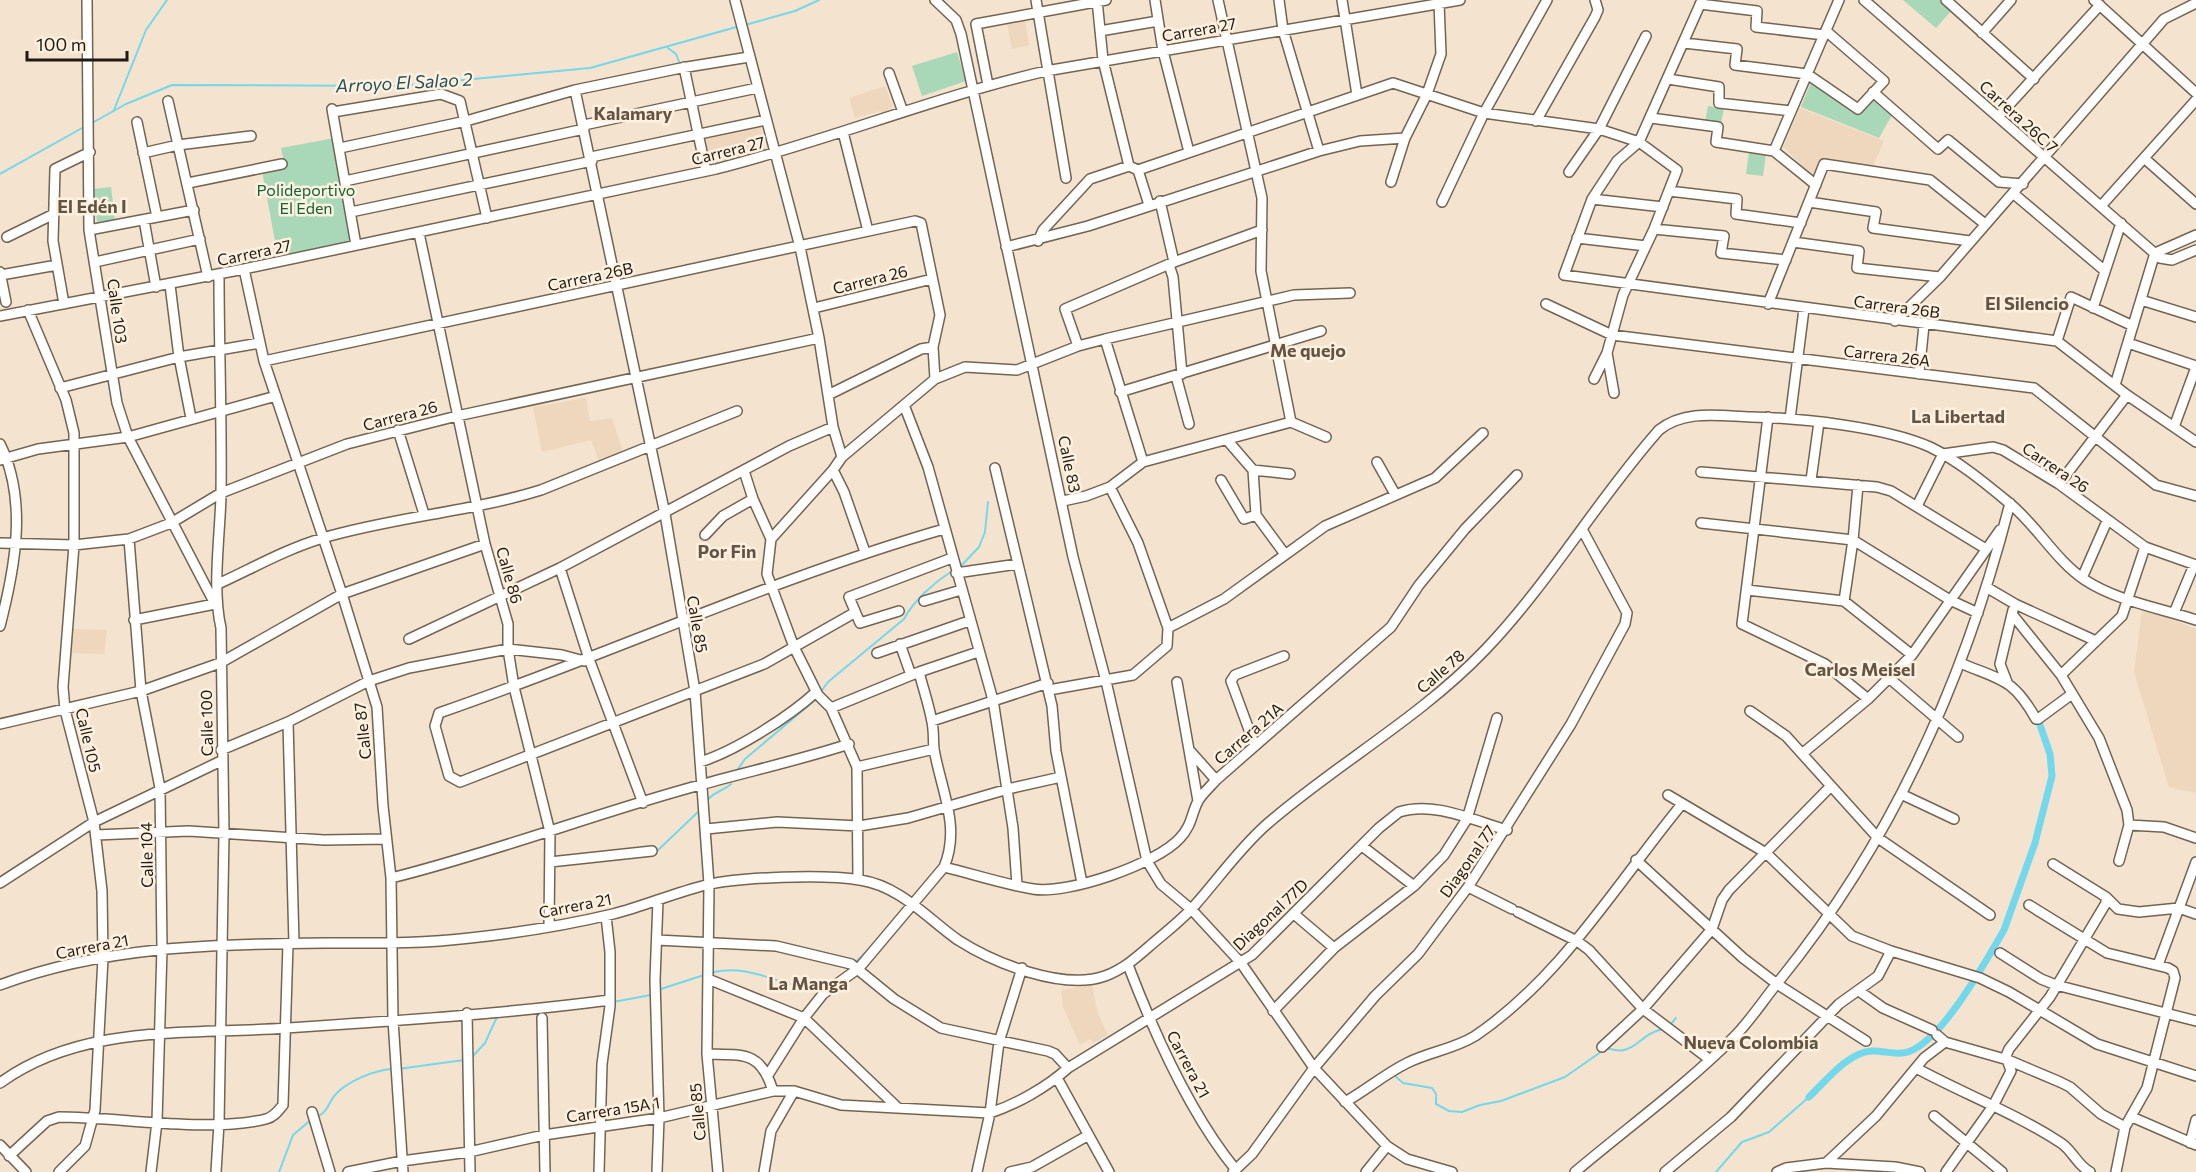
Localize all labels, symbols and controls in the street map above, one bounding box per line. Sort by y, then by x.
street label: Carrera 27 [1160,13,1238,45]
scale bar [27,24,128,62]
text: 100 m [36,33,86,55]
water label: Arroyo El Salao 2 [334,67,473,97]
street label: Carrera 26C 7 [1976,76,2062,156]
district label: Kalamary [594,102,673,124]
street label: Carrera 27 [689,132,767,168]
park label: Polideportivo El Eden [257,180,355,217]
district label: El Edén I [57,195,127,217]
street label: Carrera 27 [215,235,293,269]
street label: Carrera 26B [546,258,634,294]
street label: Carrera 26 [831,261,909,297]
street label: Calle 103 [104,277,132,345]
street label: Carrera 26B [1853,291,1941,321]
district label: El Silencio [1985,292,2069,314]
district label: Me quejo [1270,339,1346,361]
street label: Carrera 26A [1843,340,1931,370]
street label: Carrera 26 [361,396,439,434]
district label: La Libertad [1911,405,2005,427]
street label: Calle 83 [1055,434,1085,494]
street label: Carrera 26 [2019,438,2093,496]
district label: Por Fin [698,540,756,562]
street label: Calle 86 [493,544,527,606]
street label: Calle 85 [684,594,712,654]
street label: Calle 78 [1412,645,1468,697]
district label: Carlos Meisel [1804,658,1916,680]
street label: Calle 100 [196,689,216,757]
street label: Carrera 21A [1210,698,1286,768]
street label: Calle 87 [350,702,374,760]
street label: Calle 105 [72,706,106,774]
street label: Diagonal 77 [1435,821,1499,901]
street label: Calle 104 [136,822,156,888]
street label: Diagonal 77D [1229,874,1311,954]
street label: Carrera 21 [537,889,613,921]
street label: Carrera 21 [54,930,130,962]
district label: La Manga [768,972,848,994]
street label: Carrera 21 [1163,1027,1215,1101]
district label: Nueva Colombia [1683,1031,1819,1053]
street label: Calle 85 [685,1082,709,1142]
street label: Carrera 15A 1 [565,1092,661,1126]

